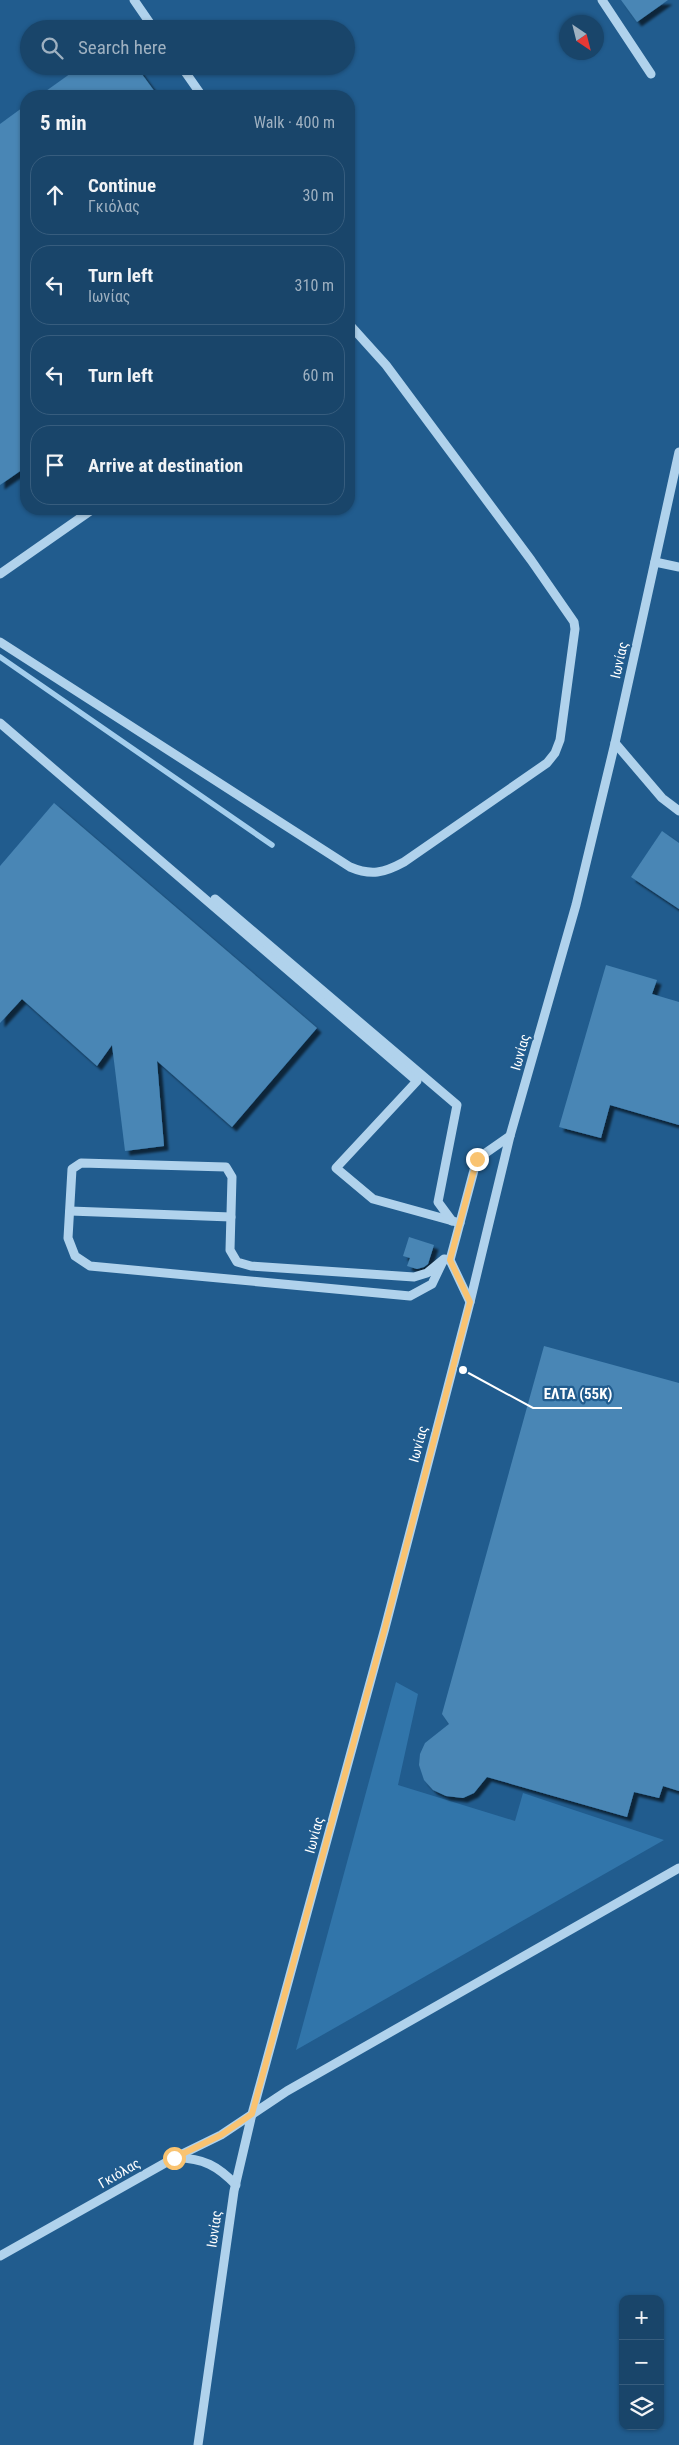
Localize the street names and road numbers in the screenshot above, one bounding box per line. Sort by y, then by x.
street label: Ιωνίας [607,640,631,680]
street label: Ιωνίας [507,1032,533,1072]
street label: Ιωνίας [405,1424,431,1464]
street label: Ιωνίας [301,1815,327,1855]
street label: Γκιόλας [95,2155,143,2191]
street label: Ιωνίας [203,2210,225,2248]

